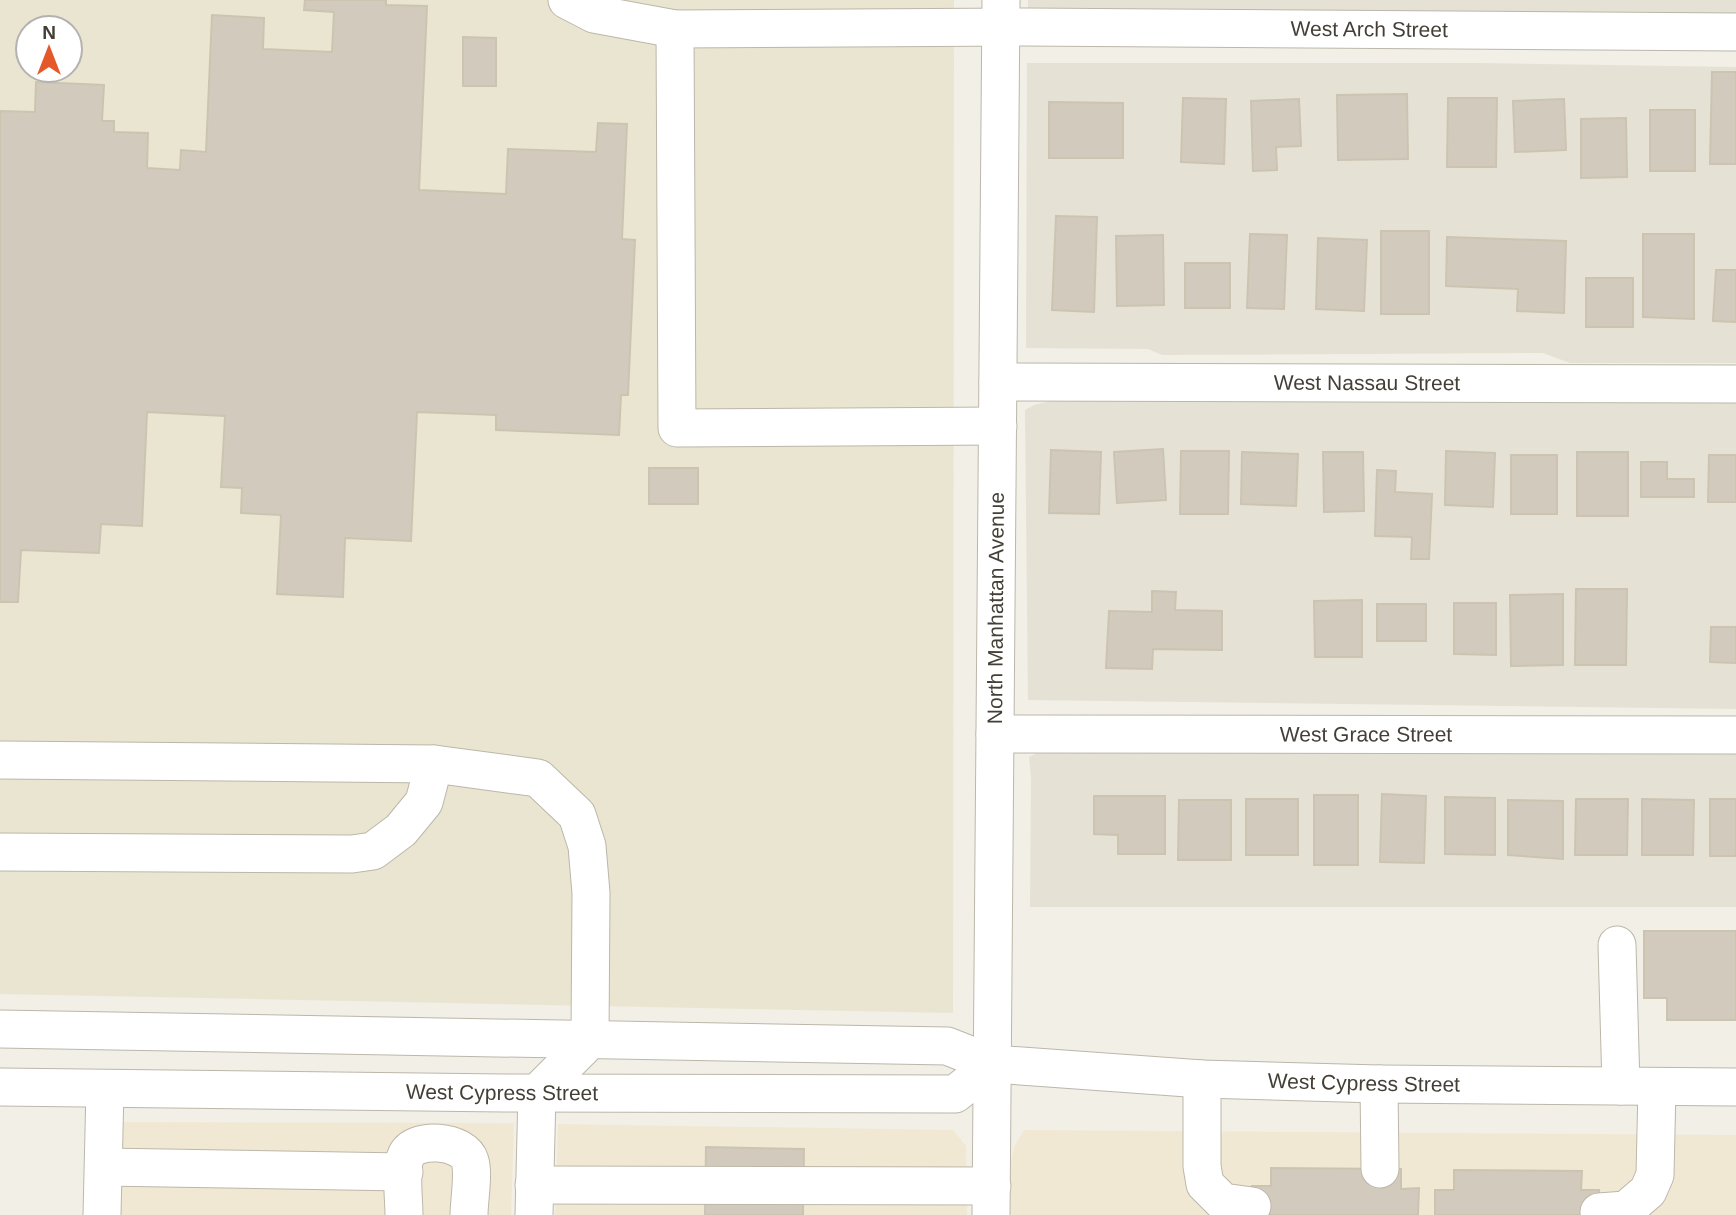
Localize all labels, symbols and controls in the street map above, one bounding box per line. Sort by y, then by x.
north arrow [14,14,84,84]
street label: West Arch Street [1290,17,1448,41]
text: N [42,22,56,43]
street label: West Nassau Street [1274,371,1460,394]
street label: North Manhattan Avenue [983,492,1008,724]
street label: West Grace Street [1280,722,1452,746]
street label: West Cypress Street [1267,1069,1460,1096]
street label: West Cypress Street [406,1080,598,1104]

